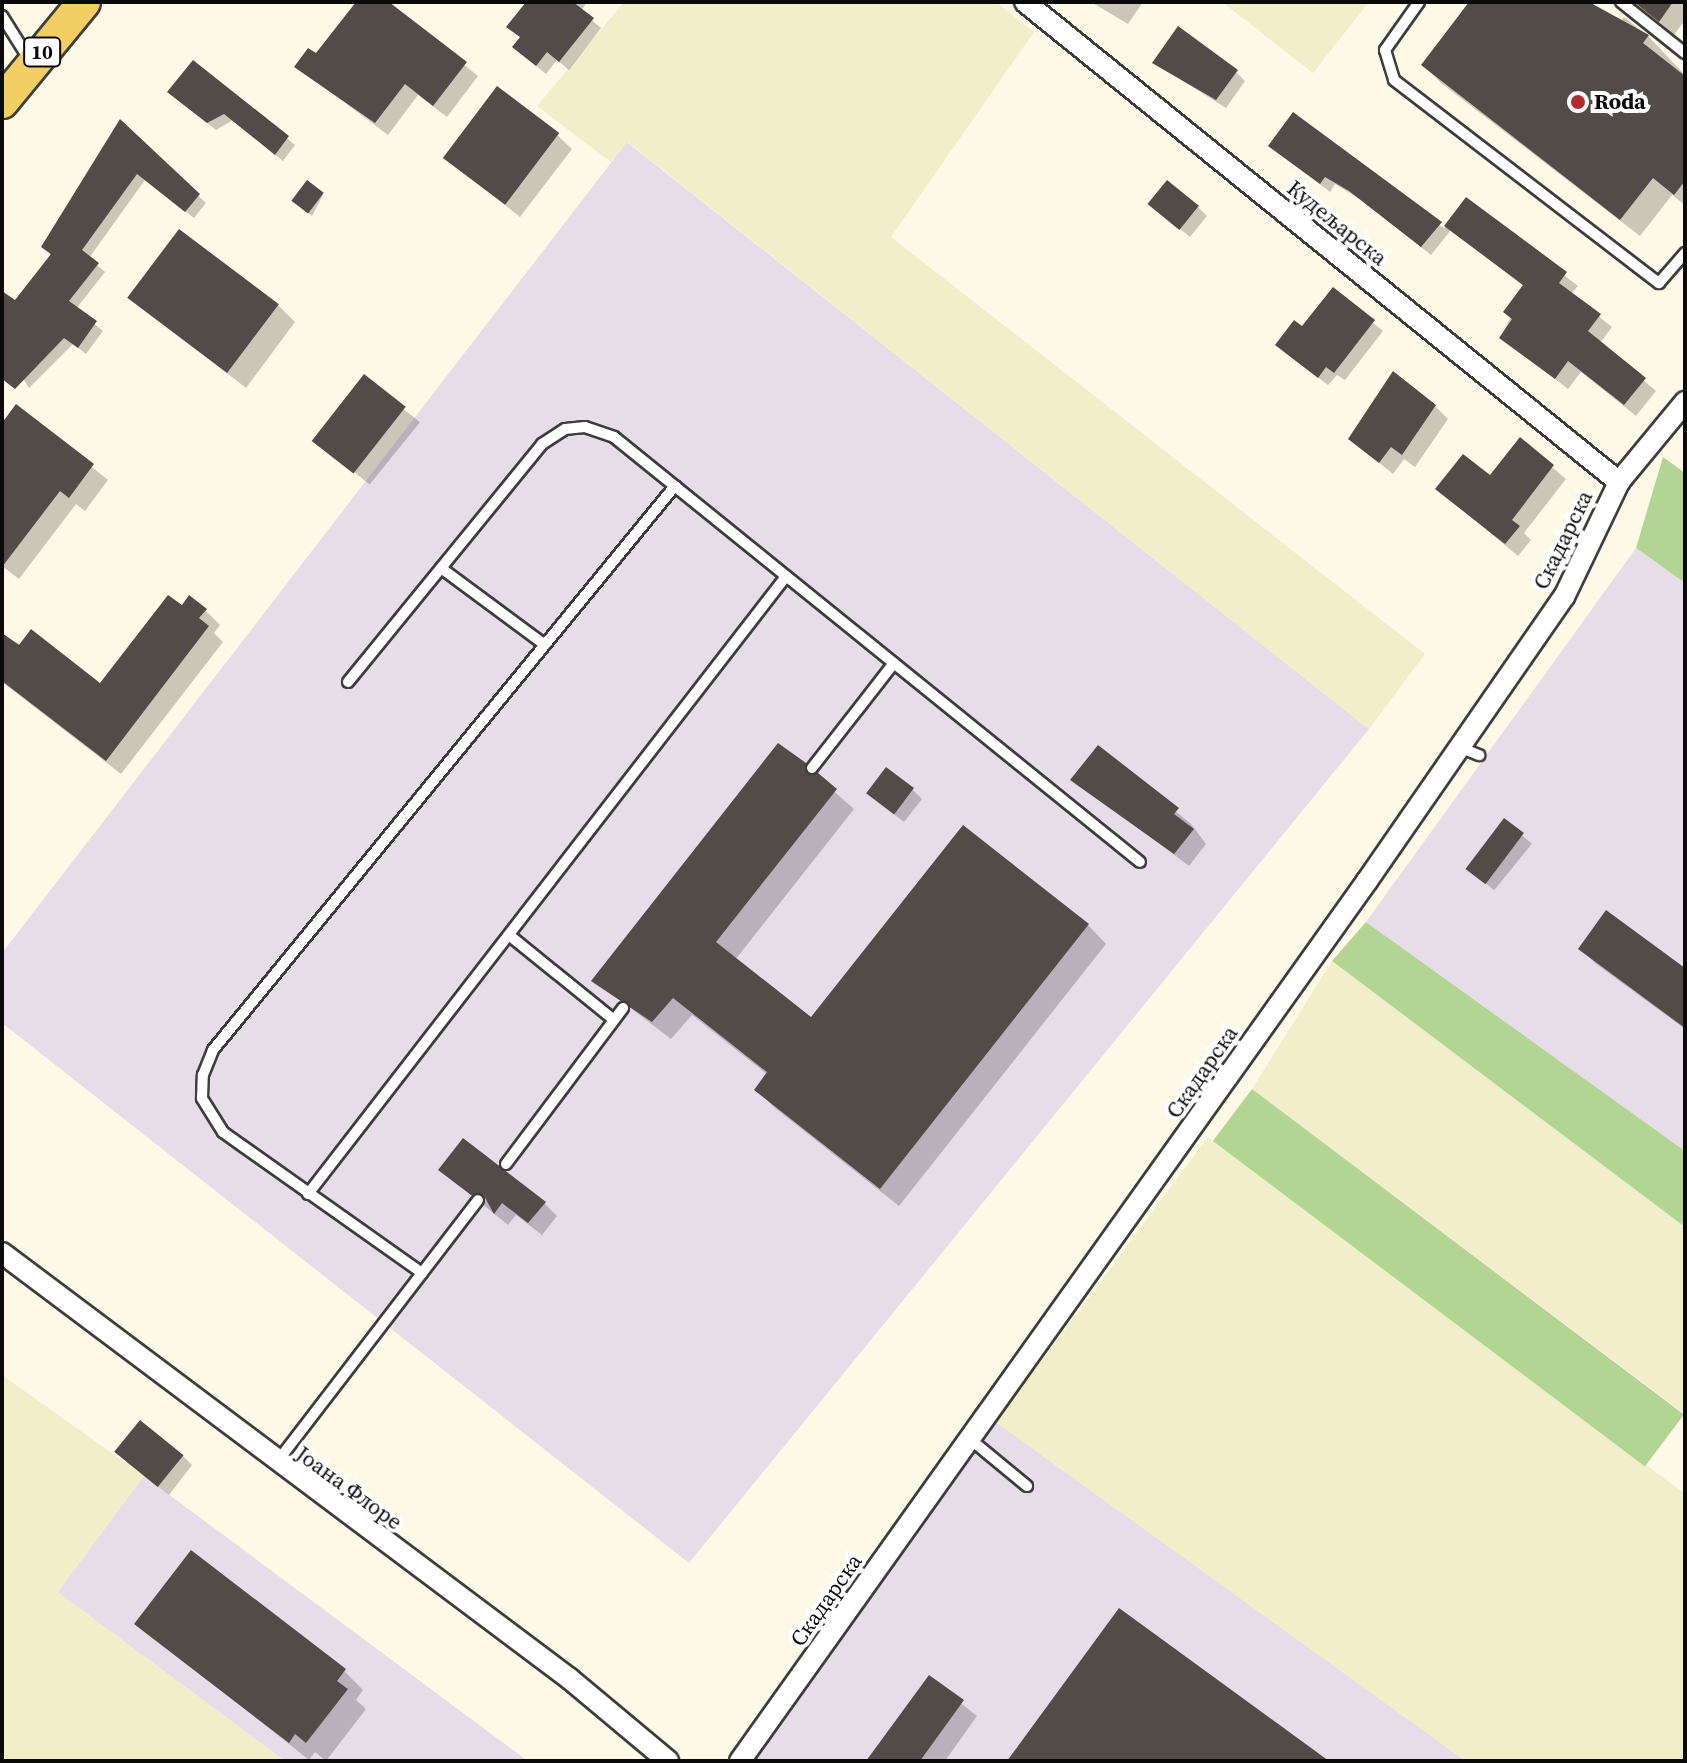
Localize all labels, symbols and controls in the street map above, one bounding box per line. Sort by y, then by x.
road number: 10 [22,36,62,68]
place label: Roda [1594,89,1646,115]
marker: Roda [1569,93,1587,111]
street label: Кудељарска [1282,175,1392,271]
street label: Скадарска [1528,486,1598,594]
street label: Скадарска [1161,1021,1243,1123]
street label: Јоана Флоре [291,1441,407,1535]
street label: Скадарска [785,1549,867,1651]

